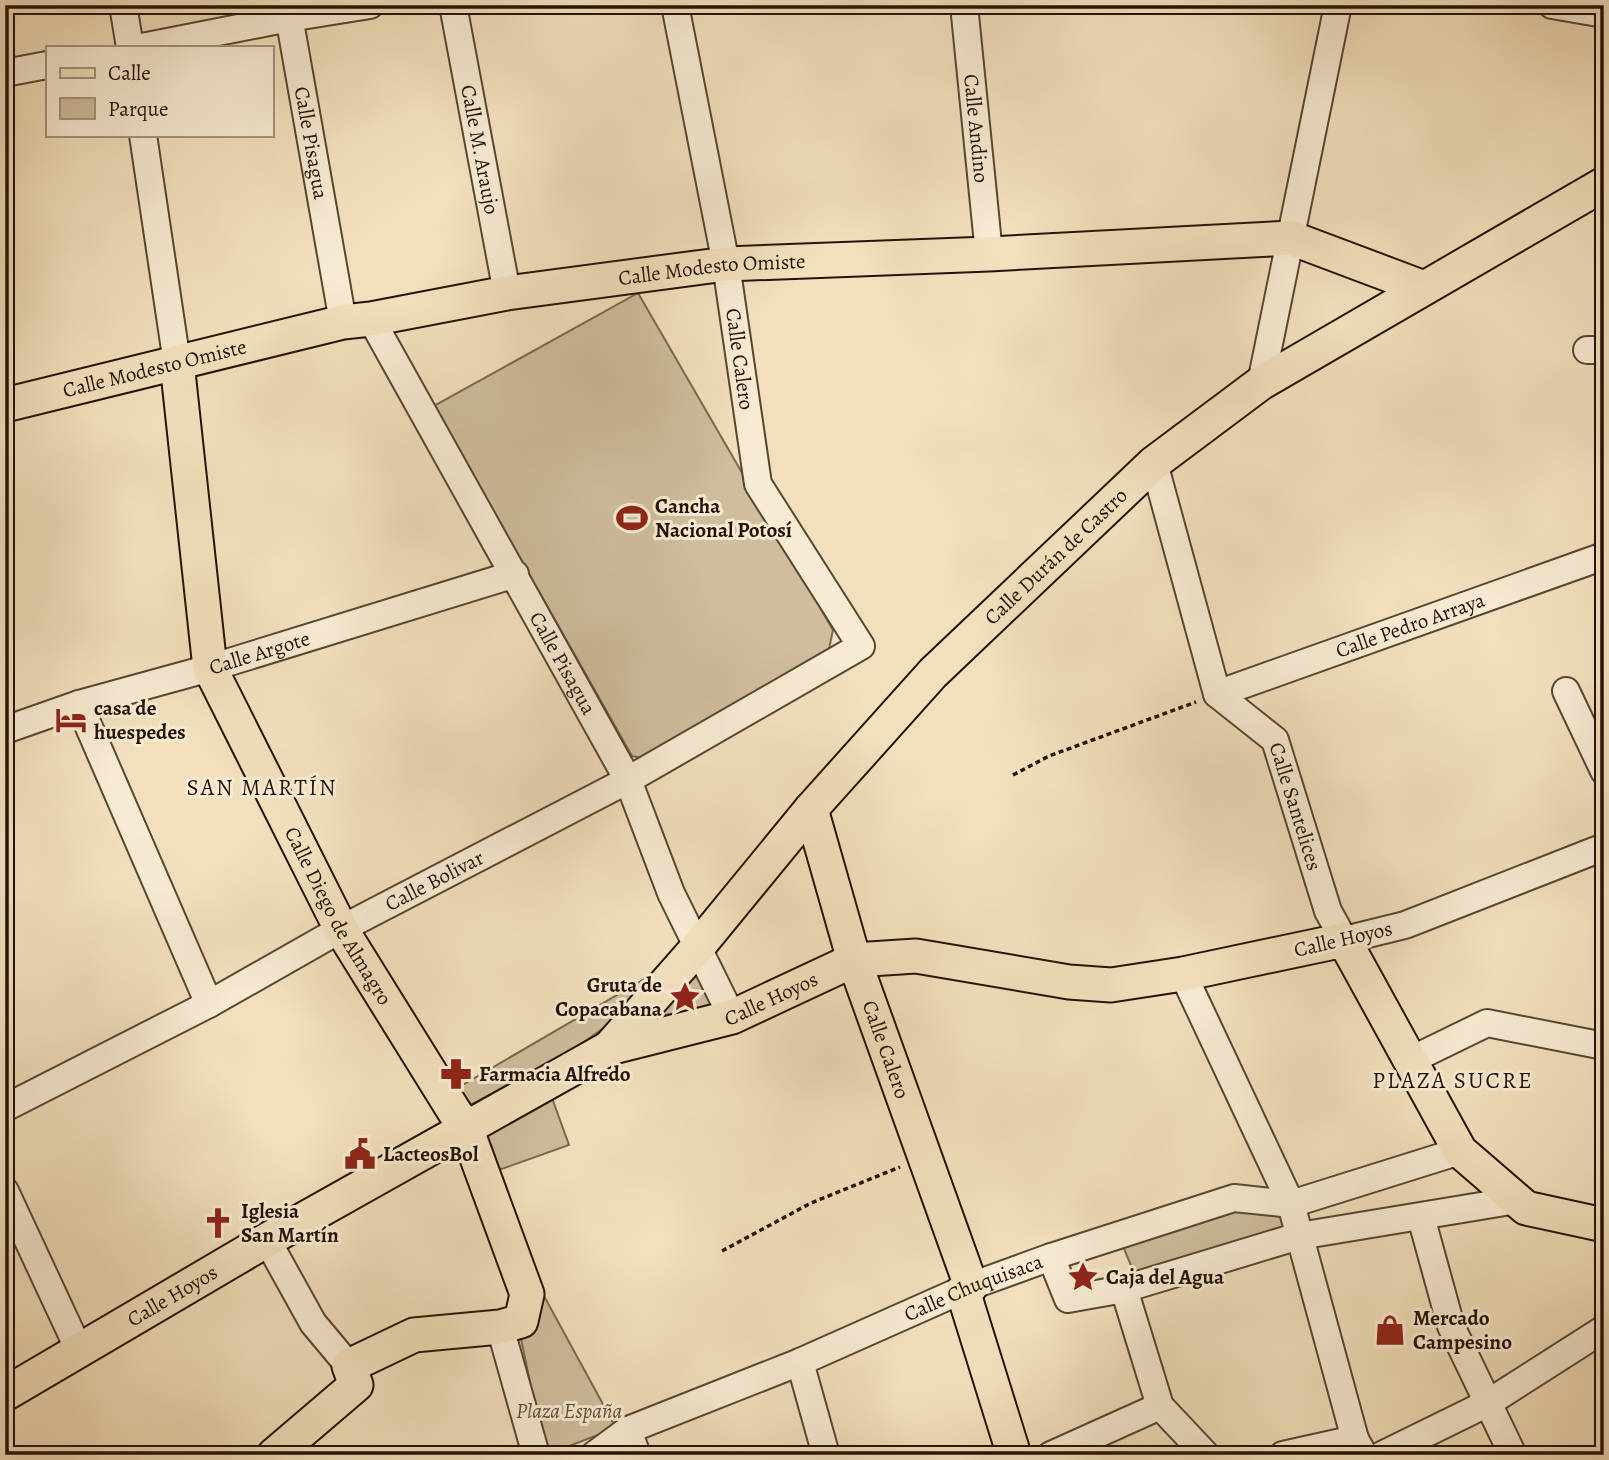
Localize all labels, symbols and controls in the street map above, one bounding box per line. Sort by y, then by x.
legend [46,46,273,136]
text: Calle [108,59,151,87]
street label: Calle Andino [957,73,996,184]
street label: Calle M. Araujo [454,82,506,217]
street label: Calle Pisagua [288,84,335,202]
text: Parque [108,95,168,123]
street label: Calle Modesto Omiste [616,247,806,292]
street label: Calle Calero [719,306,761,412]
street label: Calle Modesto Omiste [60,332,249,404]
street label: Calle Durán de Castro [978,482,1133,631]
place label: Cancha Nacional Potosí [655,492,792,544]
sports icon: Cancha Nacional Potosí [615,501,649,535]
street label: Calle Pedro Arraya [1332,586,1489,665]
street label: Calle Pisagua [523,607,603,720]
street label: Calle Argote [206,624,313,681]
place label: casa de huespedes [94,694,186,746]
hotel icon: casa de huespedes [54,703,88,737]
street label: Calle Santelices [1263,739,1329,874]
district label: SAN MARTÍN [186,772,338,803]
street label: Calle Diego de Almagro [278,822,399,1010]
street label: Calle Bolivar [380,843,489,918]
street label: Calle Hoyos [1291,914,1395,964]
street label: Calle Hoyos [722,965,822,1032]
place label: Gruta de Copacabana [555,971,663,1023]
place icon: Gruta de Copacabana [668,980,702,1014]
street label: Calle Calero [856,996,917,1102]
pharmacy icon: Farmacia Alfredo [439,1057,473,1091]
place label: Farmacia Alfredo [479,1060,631,1088]
district label: PLAZA SUCRE [1372,1065,1534,1096]
public building icon: LacteosBol [343,1137,377,1171]
place label: LacteosBol [383,1140,479,1168]
place label: Iglesia San Martín [241,1197,339,1249]
church icon: Iglesia San Martín [201,1206,235,1240]
street label: Calle Chuquisaca [900,1247,1047,1328]
street label: Calle Hoyos [122,1258,223,1333]
place icon: Caja del Agua [1066,1260,1100,1294]
place label: Caja del Agua [1106,1263,1225,1291]
place label: Mercado Campesino [1413,1304,1512,1356]
shop icon: Mercado Campesino [1373,1313,1407,1347]
park label: Plaza España [516,1397,622,1425]

